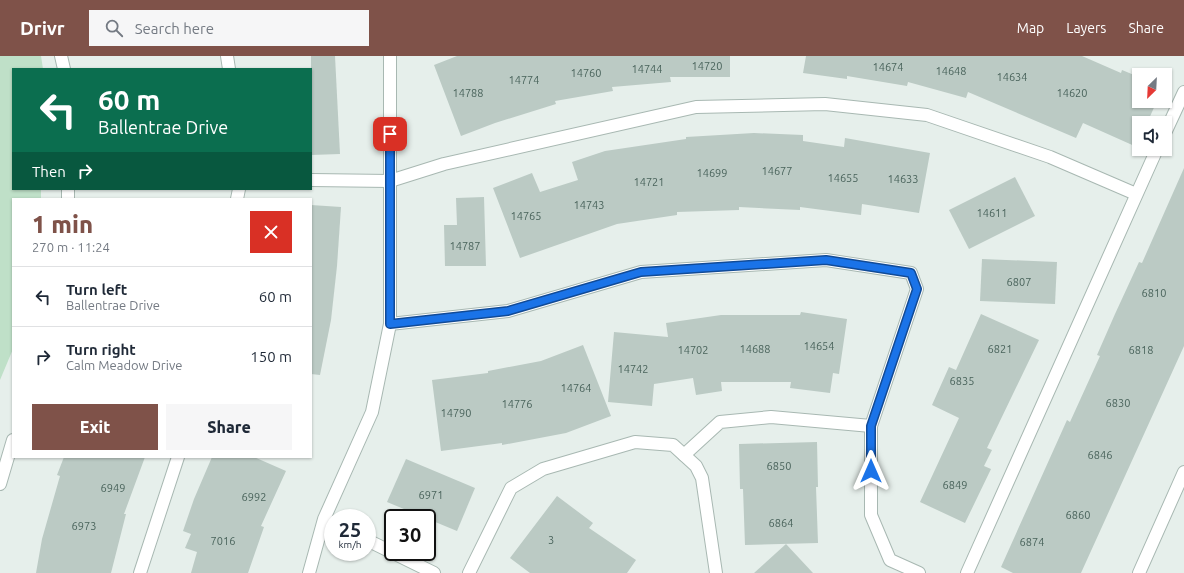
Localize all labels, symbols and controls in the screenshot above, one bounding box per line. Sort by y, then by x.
search box [89,10,369,46]
text: Drivr [20,17,65,39]
icon: search [103,17,125,39]
text: Search here [135,20,214,37]
text: Map [1017,20,1044,36]
text: Layers [1066,20,1106,36]
text: Share [1128,20,1164,36]
house number: 14720 [691,60,723,72]
house number: 14674 [872,61,904,73]
house number: 14744 [631,63,663,75]
house number: 14648 [935,65,967,77]
house number: 14760 [570,67,602,79]
north arrow [1132,68,1172,108]
map controls [1132,68,1172,156]
house number: 14634 [996,71,1028,83]
house number: 14774 [508,74,540,86]
icon: left [32,84,84,136]
text: 60 m [98,84,160,115]
house number: 14788 [452,87,484,99]
house number: 14620 [1056,87,1088,99]
button: sound [1132,116,1172,156]
text: Ballentrae Drive [98,117,228,137]
pin [373,117,407,151]
icon: arrive [379,123,401,145]
icon: right [74,160,96,182]
text: Then [32,163,66,180]
house number: 14677 [761,165,793,177]
house number: 14699 [696,167,728,179]
house number: 14655 [827,172,859,184]
house number: 14633 [887,173,919,185]
house number: 14721 [633,176,665,188]
house number: 14743 [573,199,605,211]
house number: 14611 [976,207,1008,219]
house number: 14765 [510,210,542,222]
text: 1 min [32,211,93,238]
button: close [250,211,292,253]
text: 270 m · 11:24 [32,240,110,254]
house number: 14787 [449,240,481,252]
house number: 6807 [1007,276,1031,288]
text: Turn left [66,281,127,298]
icon: left [32,286,54,308]
house number: 6810 [1142,287,1166,299]
text: 60 m [259,288,292,305]
text: Ballentrae Drive [66,298,160,312]
house number: 14654 [803,340,835,352]
text: Turn right [66,341,136,358]
house number: 14688 [739,343,771,355]
house number: 6821 [988,343,1012,355]
house number: 14702 [677,344,709,356]
house number: 6818 [1129,344,1153,356]
icon: right [32,346,54,368]
text: 150 m [250,348,292,365]
text: Calm Meadow Drive [66,358,182,372]
house number: 14742 [617,363,649,375]
house number: 6835 [950,375,974,387]
house number: 14764 [560,382,592,394]
house number: 6830 [1106,397,1130,409]
house number: 14776 [501,398,533,410]
button: Exit [32,404,158,450]
button: Share [166,404,292,450]
house number: 14790 [440,407,472,419]
house number: 6846 [1088,449,1112,461]
position arrow [850,450,892,492]
house number: 6850 [767,460,791,472]
house number: 6849 [943,479,967,491]
house number: 6949 [101,482,125,494]
house number: 6971 [419,489,443,501]
house number: 6992 [242,491,266,503]
speed limit sign: 30 [384,509,436,561]
house number: 6860 [1066,509,1090,521]
house number: 6864 [769,517,793,529]
text: 25 [339,518,361,541]
house number: 6973 [72,520,96,532]
house number: 3 [548,534,554,546]
house number: 7016 [211,535,235,547]
house number: 6874 [1020,536,1044,548]
text: km/h [338,539,362,550]

